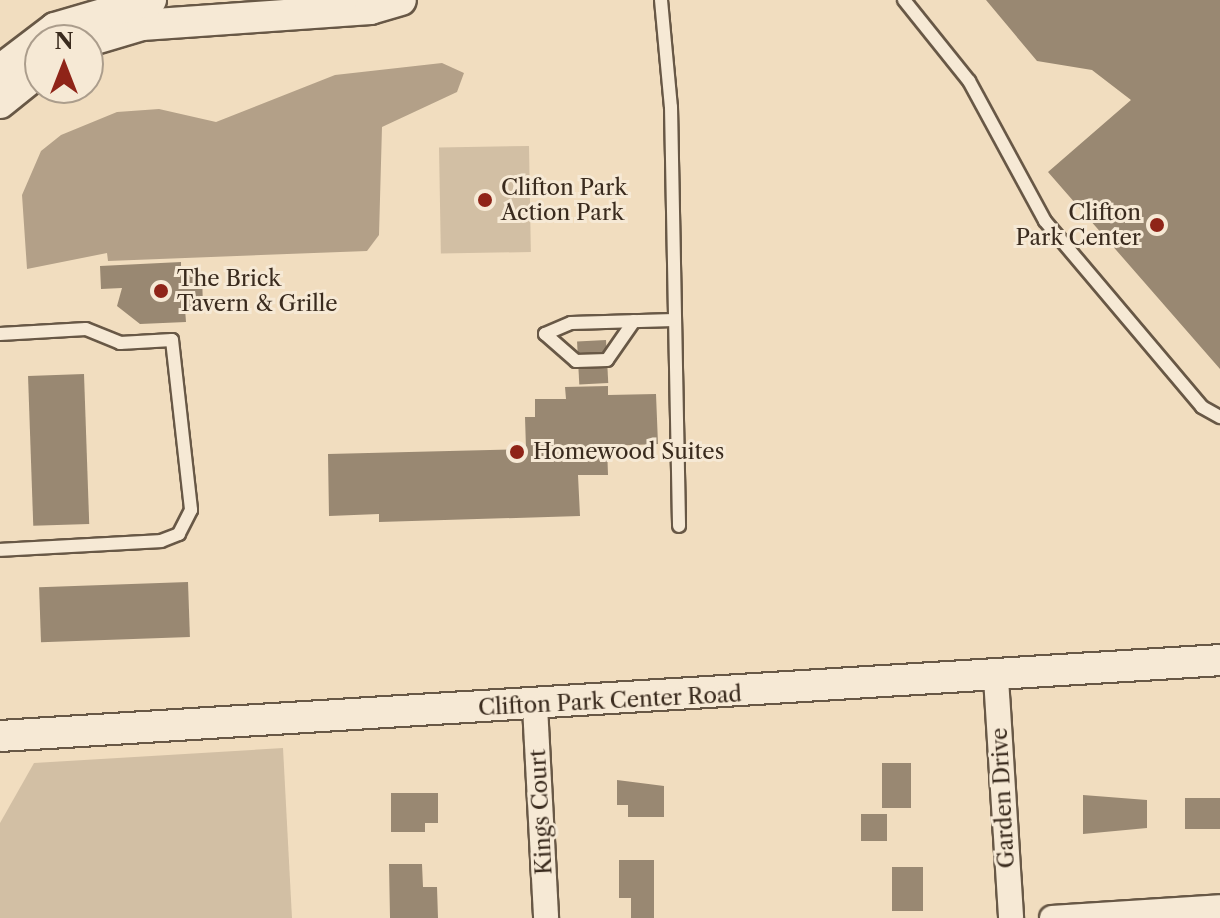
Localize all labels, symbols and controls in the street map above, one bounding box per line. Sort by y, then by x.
north arrow [24,24,104,104]
text: N [54,28,74,55]
place label: Clifton Park Action Park [501,174,627,226]
marker: Clifton Park Action Park [476,191,494,209]
place label: Clifton Park Center [1015,199,1141,250]
marker: Clifton Park Center [1148,216,1166,234]
place label: The Brick Tavern & Grille [177,265,338,316]
marker: The Brick Tavern & Grille [152,282,170,300]
place label: Homewood Suites [533,439,724,465]
marker: Homewood Suites [508,443,526,461]
street label: Clifton Park Center Road [477,681,743,721]
street label: Garden Drive [986,727,1020,869]
street label: Kings Court [525,749,557,875]

